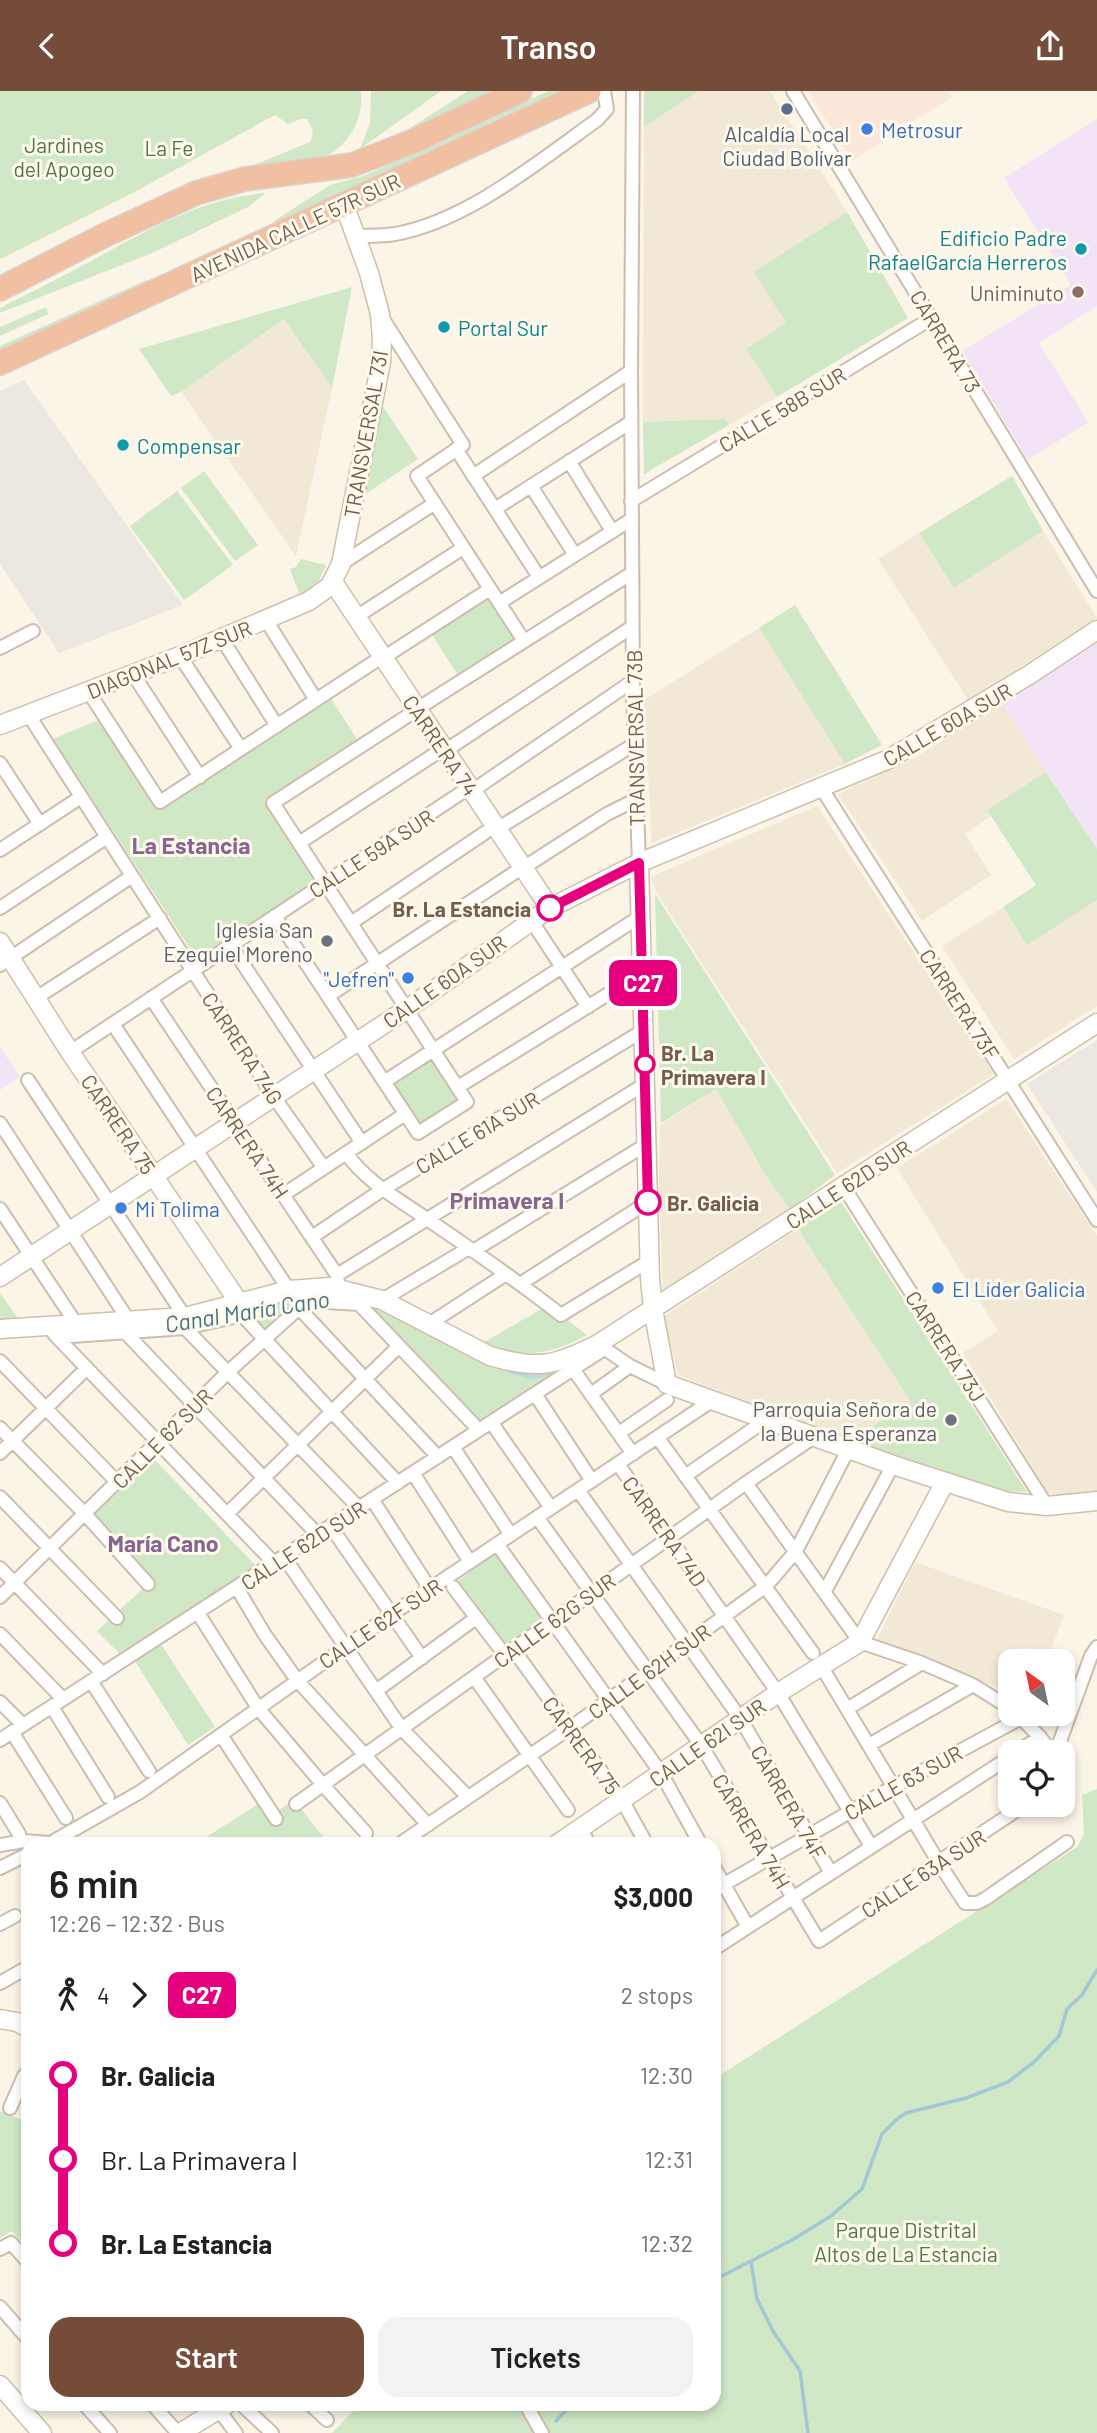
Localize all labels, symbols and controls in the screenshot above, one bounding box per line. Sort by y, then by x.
icon: back [28,27,66,65]
text: Transo [500,27,597,65]
icon: share [1031,27,1069,65]
marker: Alcaldía Local Ciudad Bolívar [779,101,795,117]
place label: Metrosur [881,117,963,142]
place label: Alcaldía Local Ciudad Bolívar [722,121,852,170]
marker: Metrosur [859,121,875,137]
park label: Jardines del Apogeo [13,132,115,181]
park label: La Fe [144,135,194,160]
street label: AVENIDA CALLE 57R SUR [186,167,404,287]
place label: Edificio Padre RafaelGarcía Herreros [868,225,1067,274]
marker: Edificio Padre RafaelGarcía Herreros [1073,241,1089,257]
place label: Uniminuto [970,280,1064,305]
marker: Uniminuto [1070,284,1086,300]
street label: CARRERA 73 [906,285,986,397]
place label: Portal Sur [458,315,548,340]
marker: Portal Sur [436,319,452,335]
street label: TRANSVERSAL 73I [338,348,392,520]
street label: CALLE 58B SUR [714,361,850,457]
place label: Compensar [137,433,241,458]
marker: Compensar [115,437,131,453]
street label: DIAGONAL 57Z SUR [83,615,255,703]
street label: TRANSVERSAL 73B [621,649,649,827]
street label: CALLE 60A SUR [878,677,1016,771]
street label: CARRERA 74 [398,690,484,800]
street label: CALLE 59A SUR [304,803,438,903]
district label: La Estancia [132,831,250,859]
marker: Br. La Estancia [537,895,563,921]
place label: Br. La Estancia [393,896,531,921]
place label: Iglesia San Ezequiel Moreno [164,917,313,966]
street label: CALLE 60A SUR [378,929,510,1033]
marker: Iglesia San Ezequiel Moreno [319,933,335,949]
street label: CARRERA 73F [915,944,1005,1064]
line badge: C27 [603,960,683,1006]
place label: "Jefren" [323,966,394,991]
text: C27 [623,968,663,997]
marker: "Jefren" [400,970,416,986]
street label: CARRERA 74G [197,987,289,1109]
place label: Br. La Primavera I [661,1040,766,1089]
marker: Br. La Primavera I [635,1054,655,1074]
street label: CARRERA 75 [76,1069,162,1179]
street label: CARRERA 74H [201,1081,295,1203]
street label: CALLE 61A SUR [411,1085,543,1179]
street label: CALLE 62D SUR [781,1134,915,1234]
district label: Primavera I [450,1186,564,1214]
marker: Br. Galicia [635,1189,661,1215]
place label: Br. Galicia [667,1190,759,1215]
place label: Mi Tolima [135,1196,220,1221]
marker: Mi Tolima [113,1200,129,1216]
place label: El Líder Galicia [952,1276,1085,1301]
marker: El Líder Galicia [930,1280,946,1296]
water label: Canal María Cano [163,1284,331,1338]
street label: CARRERA 73J [901,1286,991,1406]
street label: CALLE 62 SUR [107,1383,217,1493]
place label: Parroquia Señora de la Buena Esperanza [753,1396,937,1445]
marker: Parroquia Señora de la Buena Esperanza [943,1412,959,1428]
street label: CARRERA 74D [618,1471,712,1591]
street label: CALLE 62D SUR [236,1495,370,1595]
district label: María Cano [108,1529,218,1557]
street label: CALLE 62G SUR [488,1568,620,1672]
street label: CALLE 62F SUR [314,1573,446,1673]
street label: CALLE 62H SUR [583,1618,715,1724]
north arrow [998,1649,1074,1725]
map controls [998,1649,1075,1817]
street label: CARRERA 75 [538,1691,626,1799]
street label: CALLE 62I SUR [644,1693,770,1791]
street label: CALLE 63 SUR [840,1739,966,1825]
street label: CARRERA 74F [746,1740,832,1864]
button: locate [998,1740,1075,1817]
street label: CARRERA 74H [708,1769,796,1893]
street label: CALLE 63A SUR [856,1823,990,1923]
text: 6 min [49,1860,139,1906]
text: $3,000 [613,1881,693,1912]
text: 12:26 – 12:32 · Bus [49,1909,225,1937]
icon: walk [49,1976,87,2014]
icon: forward [120,1976,158,2014]
text: C27 [182,1980,222,2009]
text: 4 [97,1981,110,2009]
text: 2 stops [621,1981,693,2009]
text: Br. Galicia [101,2060,215,2091]
text: 12:30 [640,2061,693,2089]
text: Br. La Primavera I [101,2144,298,2175]
text: 12:31 [645,2145,693,2173]
park label: Parque Distrital Altos de La Estancia [814,2217,998,2266]
text: Br. La Estancia [101,2228,272,2259]
text: 12:32 [641,2229,693,2257]
button: Start [49,2317,364,2397]
button: Tickets [378,2317,693,2397]

